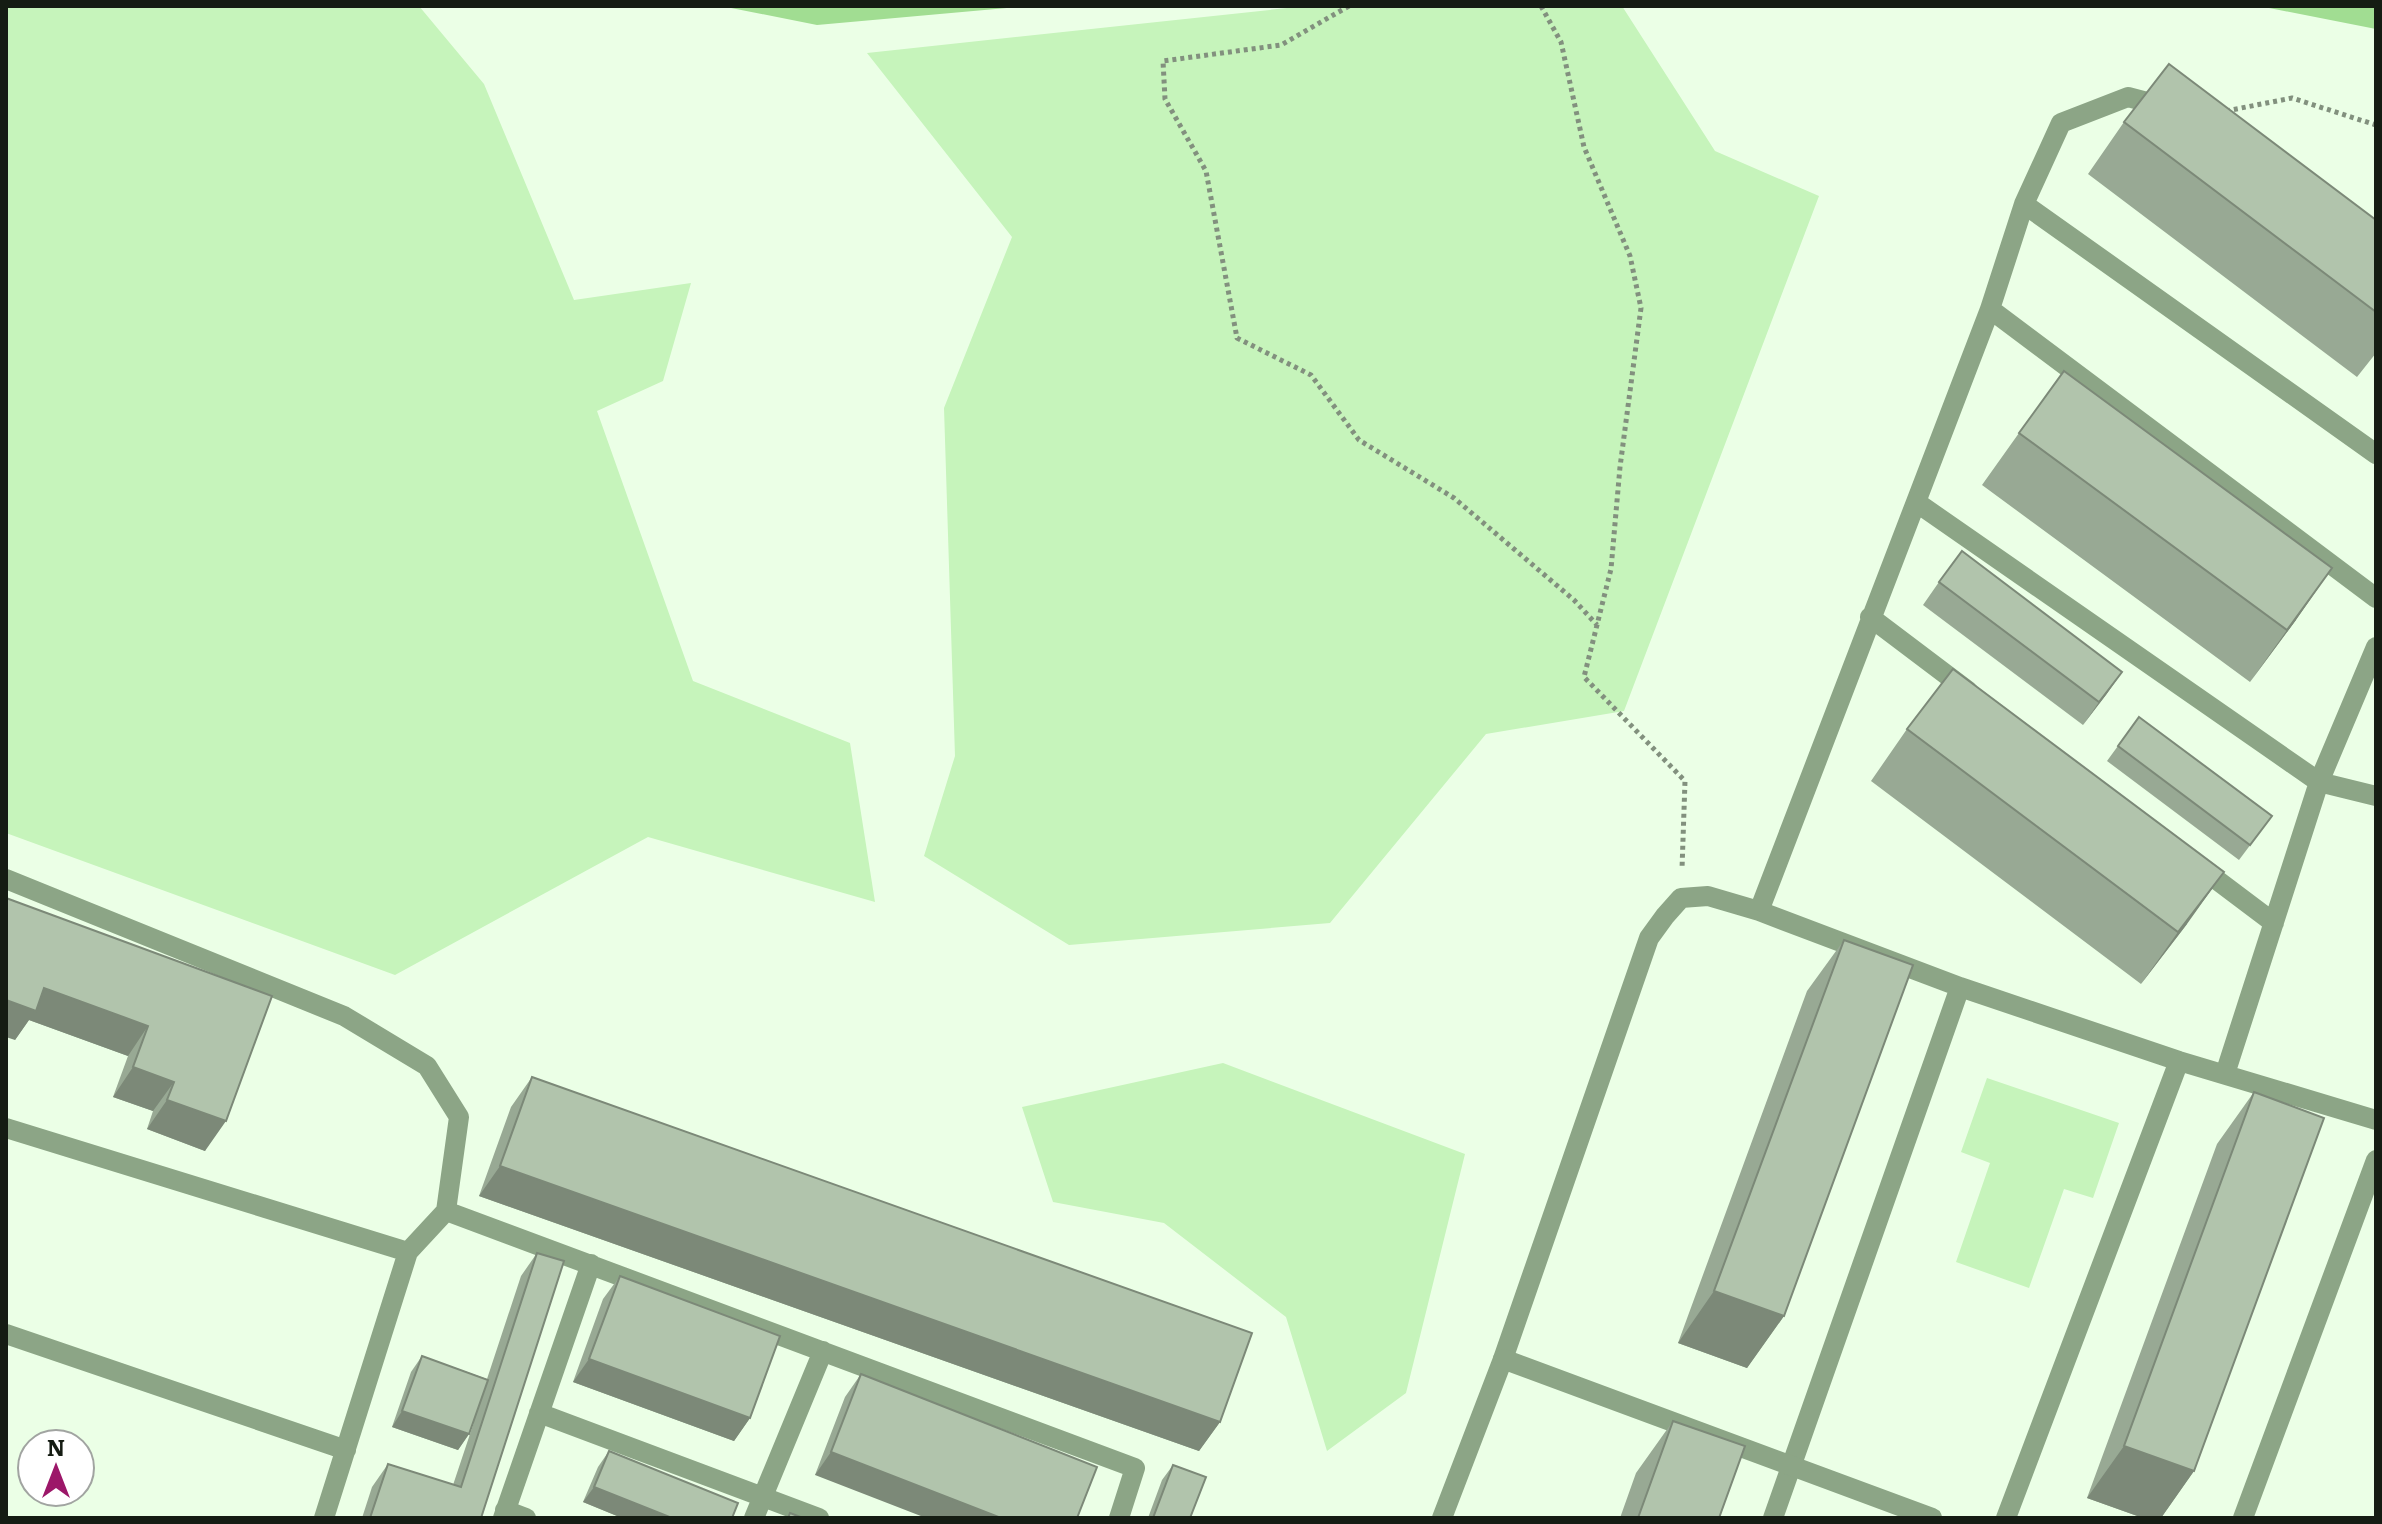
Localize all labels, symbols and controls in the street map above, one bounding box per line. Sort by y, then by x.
north arrow [16,1428,96,1508]
text: N [47,1430,65,1463]

